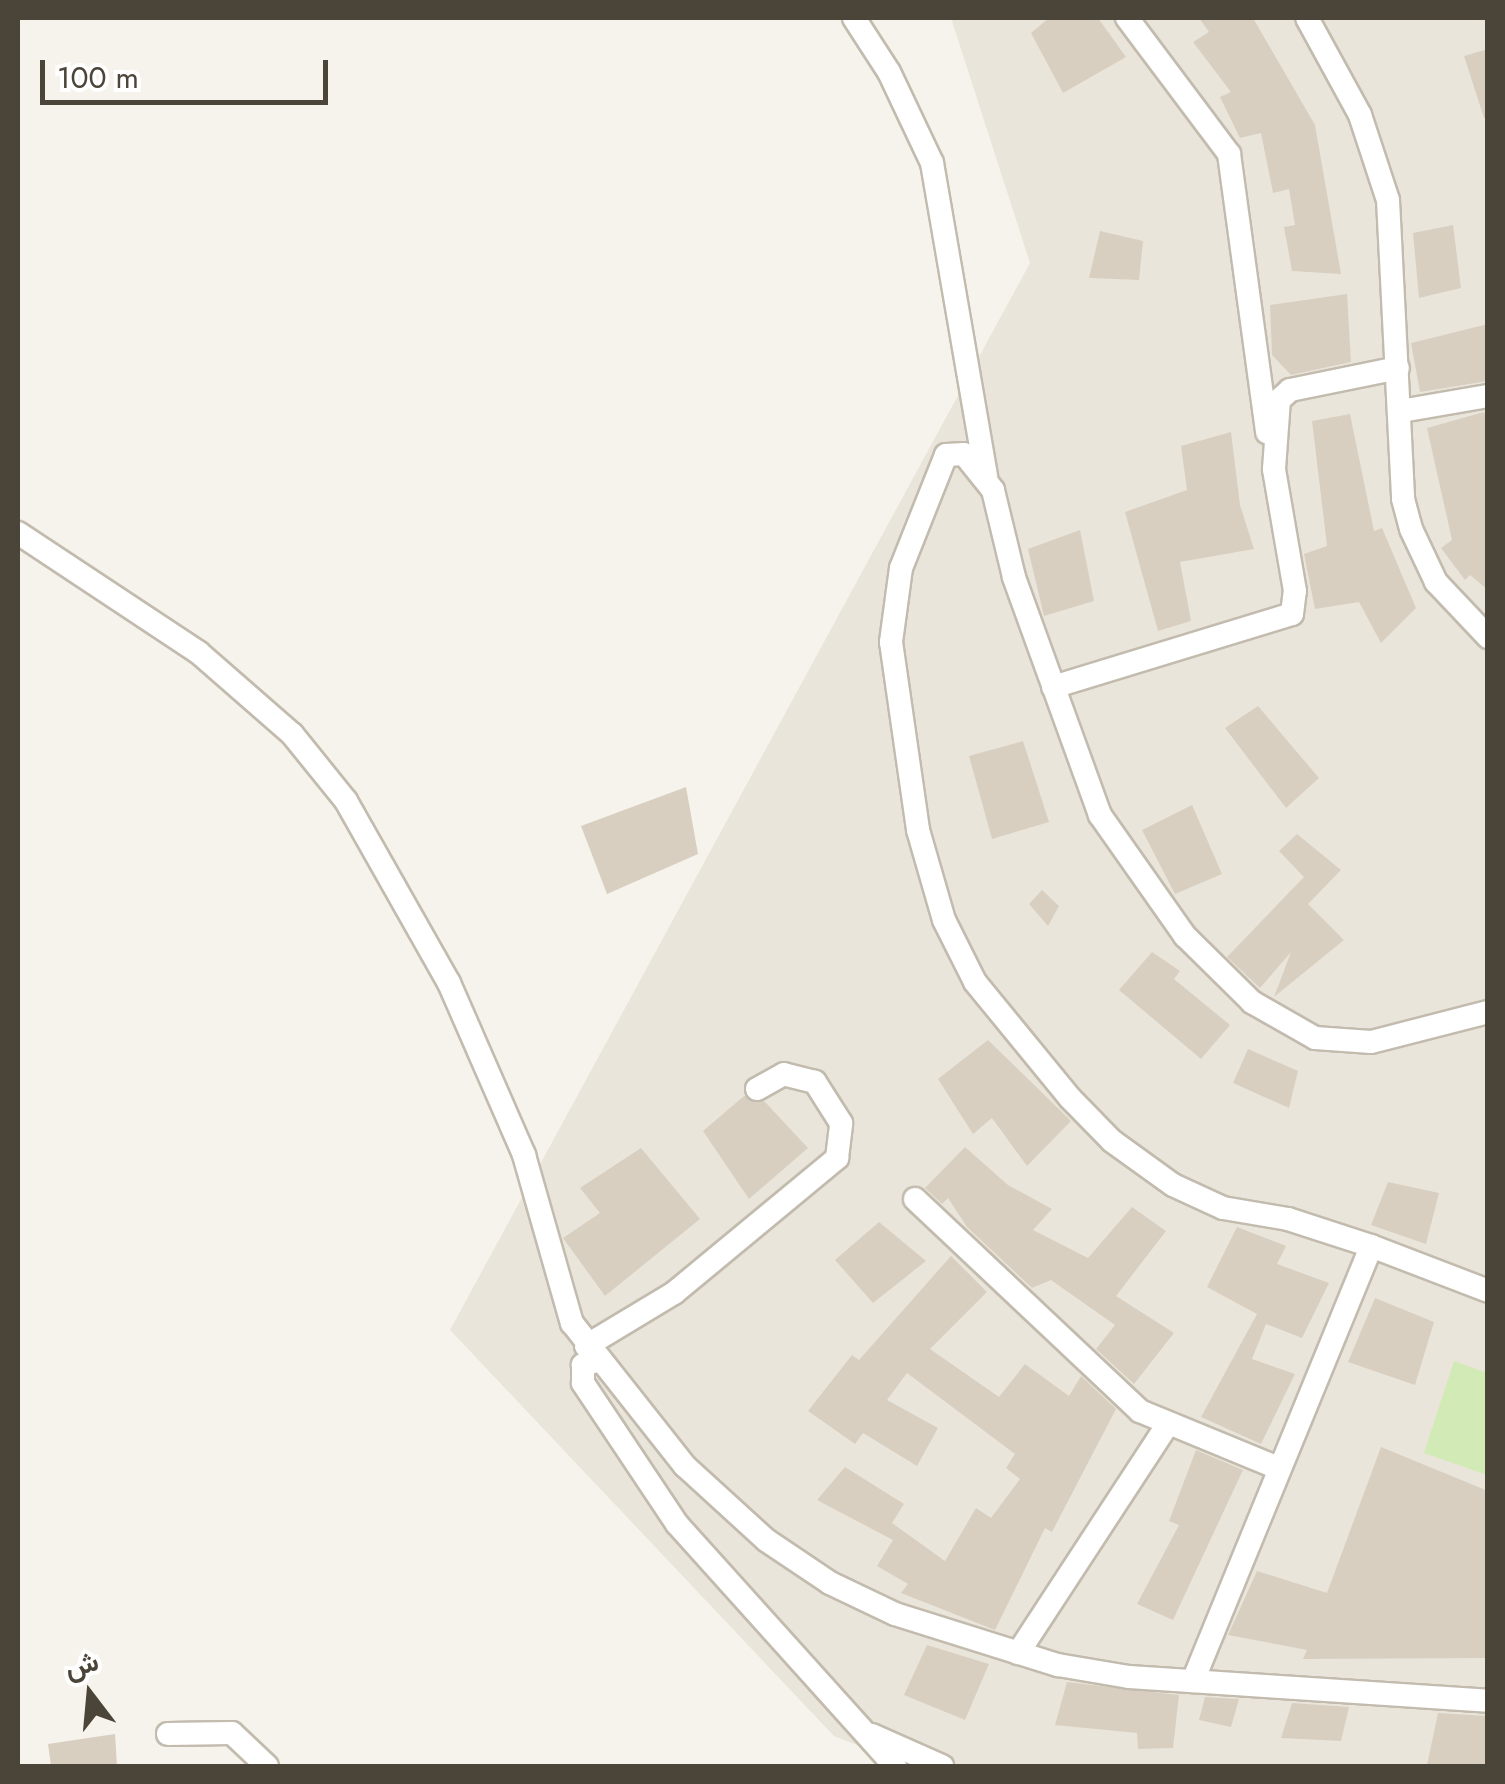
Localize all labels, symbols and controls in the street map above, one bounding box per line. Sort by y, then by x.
scale bar [45,40,332,102]
text: 100 m [57,56,139,99]
text: ش [60,1640,103,1689]
north arrow [40,1644,140,1744]

